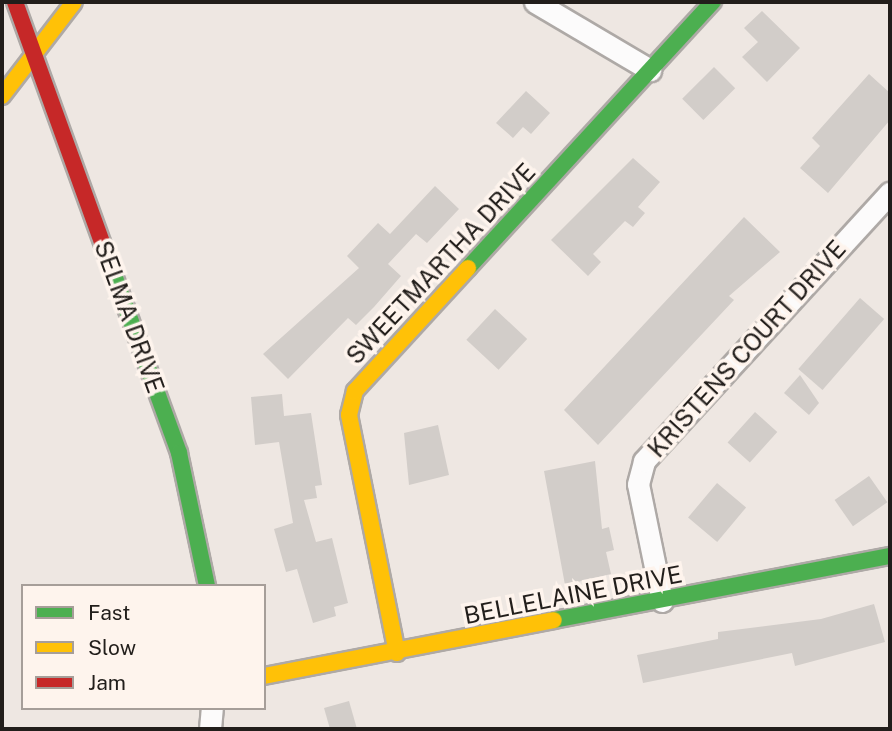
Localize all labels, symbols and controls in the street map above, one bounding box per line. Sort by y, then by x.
street label: SWEETMARTHA DRIVE [341,158,541,370]
street label: KRISTENS COURT DRIVE [642,235,852,463]
street label: SELMA DRIVE [88,237,170,397]
street label: BELLELAINE DRIVE [461,560,685,630]
legend [21,584,266,710]
text: Fast [88,600,130,625]
text: Slow [88,635,136,660]
text: Jam [88,670,126,695]

